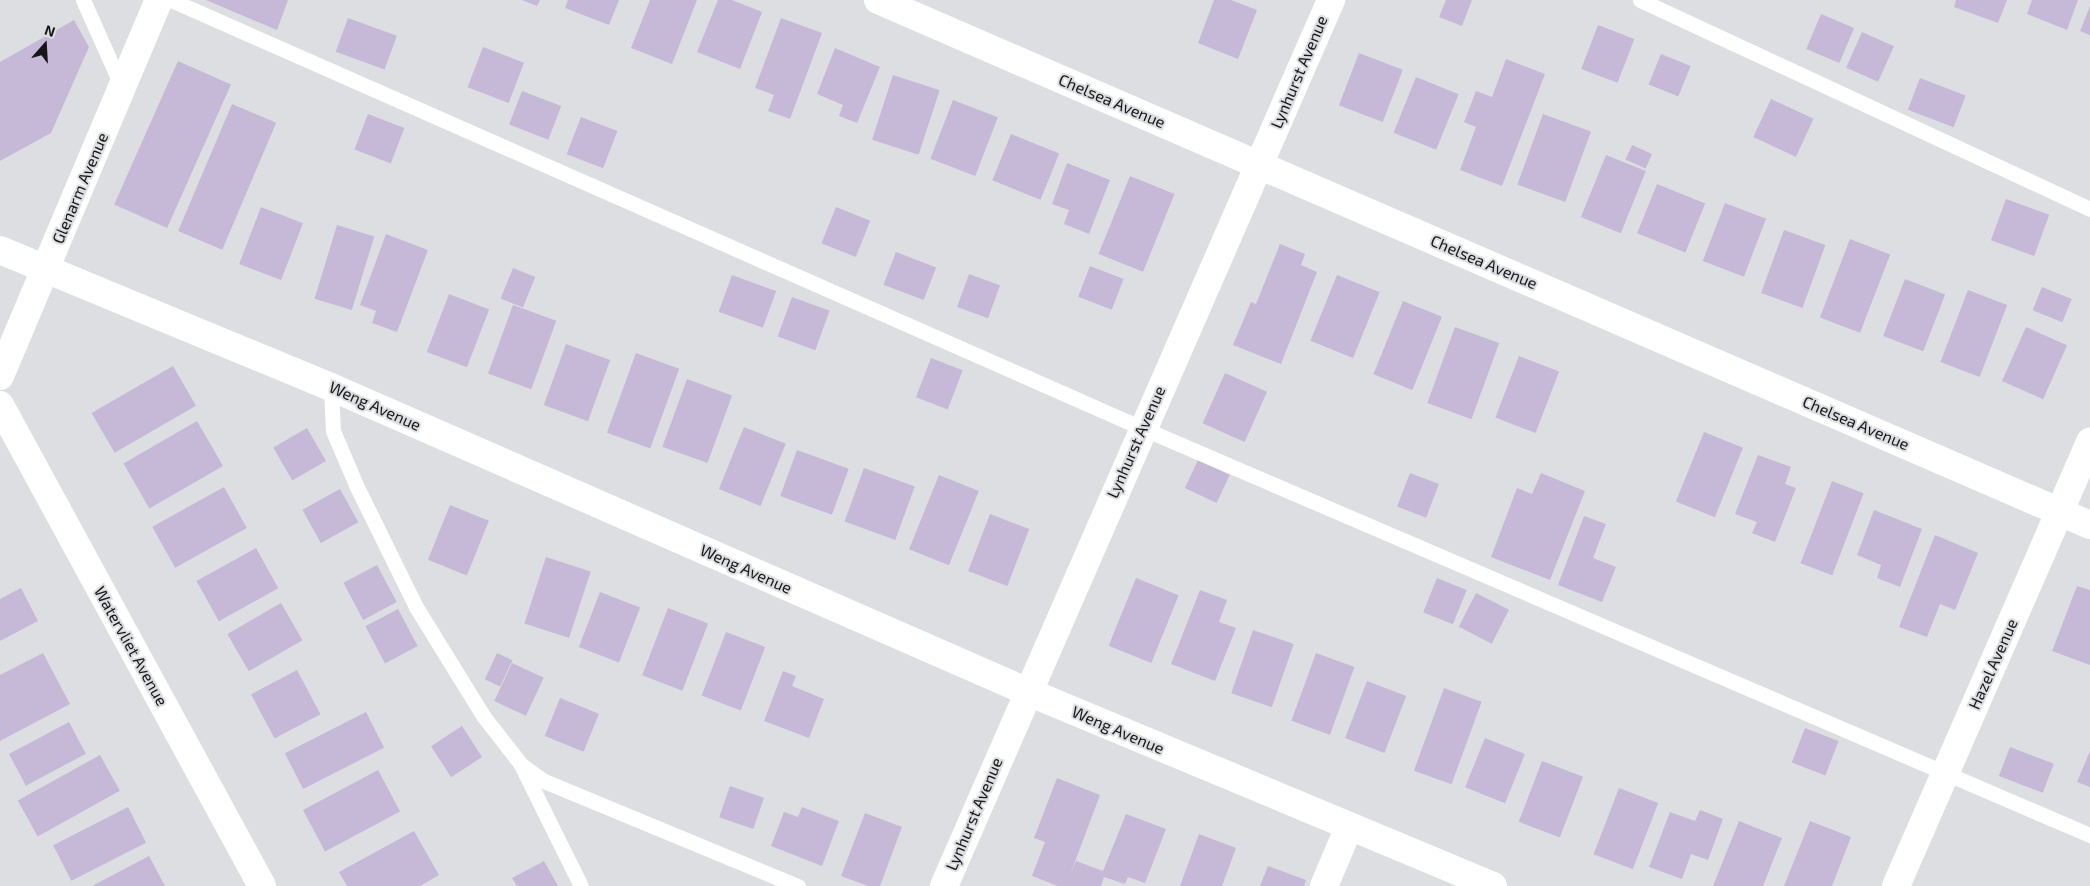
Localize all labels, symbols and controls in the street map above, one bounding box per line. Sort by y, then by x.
street label: Lynhurst Avenue [1267,13,1331,131]
north arrow [20,20,70,70]
text: N [42,21,58,40]
street label: Chelsea Avenue [1056,70,1168,132]
street label: Glenarm Avenue [48,129,112,247]
street label: Chelsea Avenue [1428,231,1540,293]
street label: Weng Avenue [326,377,424,435]
street label: Lynhurst Avenue [1103,383,1169,501]
street label: Chelsea Avenue [1800,392,1912,454]
street label: Weng Avenue [697,540,795,598]
street label: Watervliet Avenue [90,583,172,709]
street label: Hazel Avenue [1964,615,2022,713]
street label: Weng Avenue [1069,702,1167,758]
street label: Lynhurst Avenue [942,755,1006,873]

